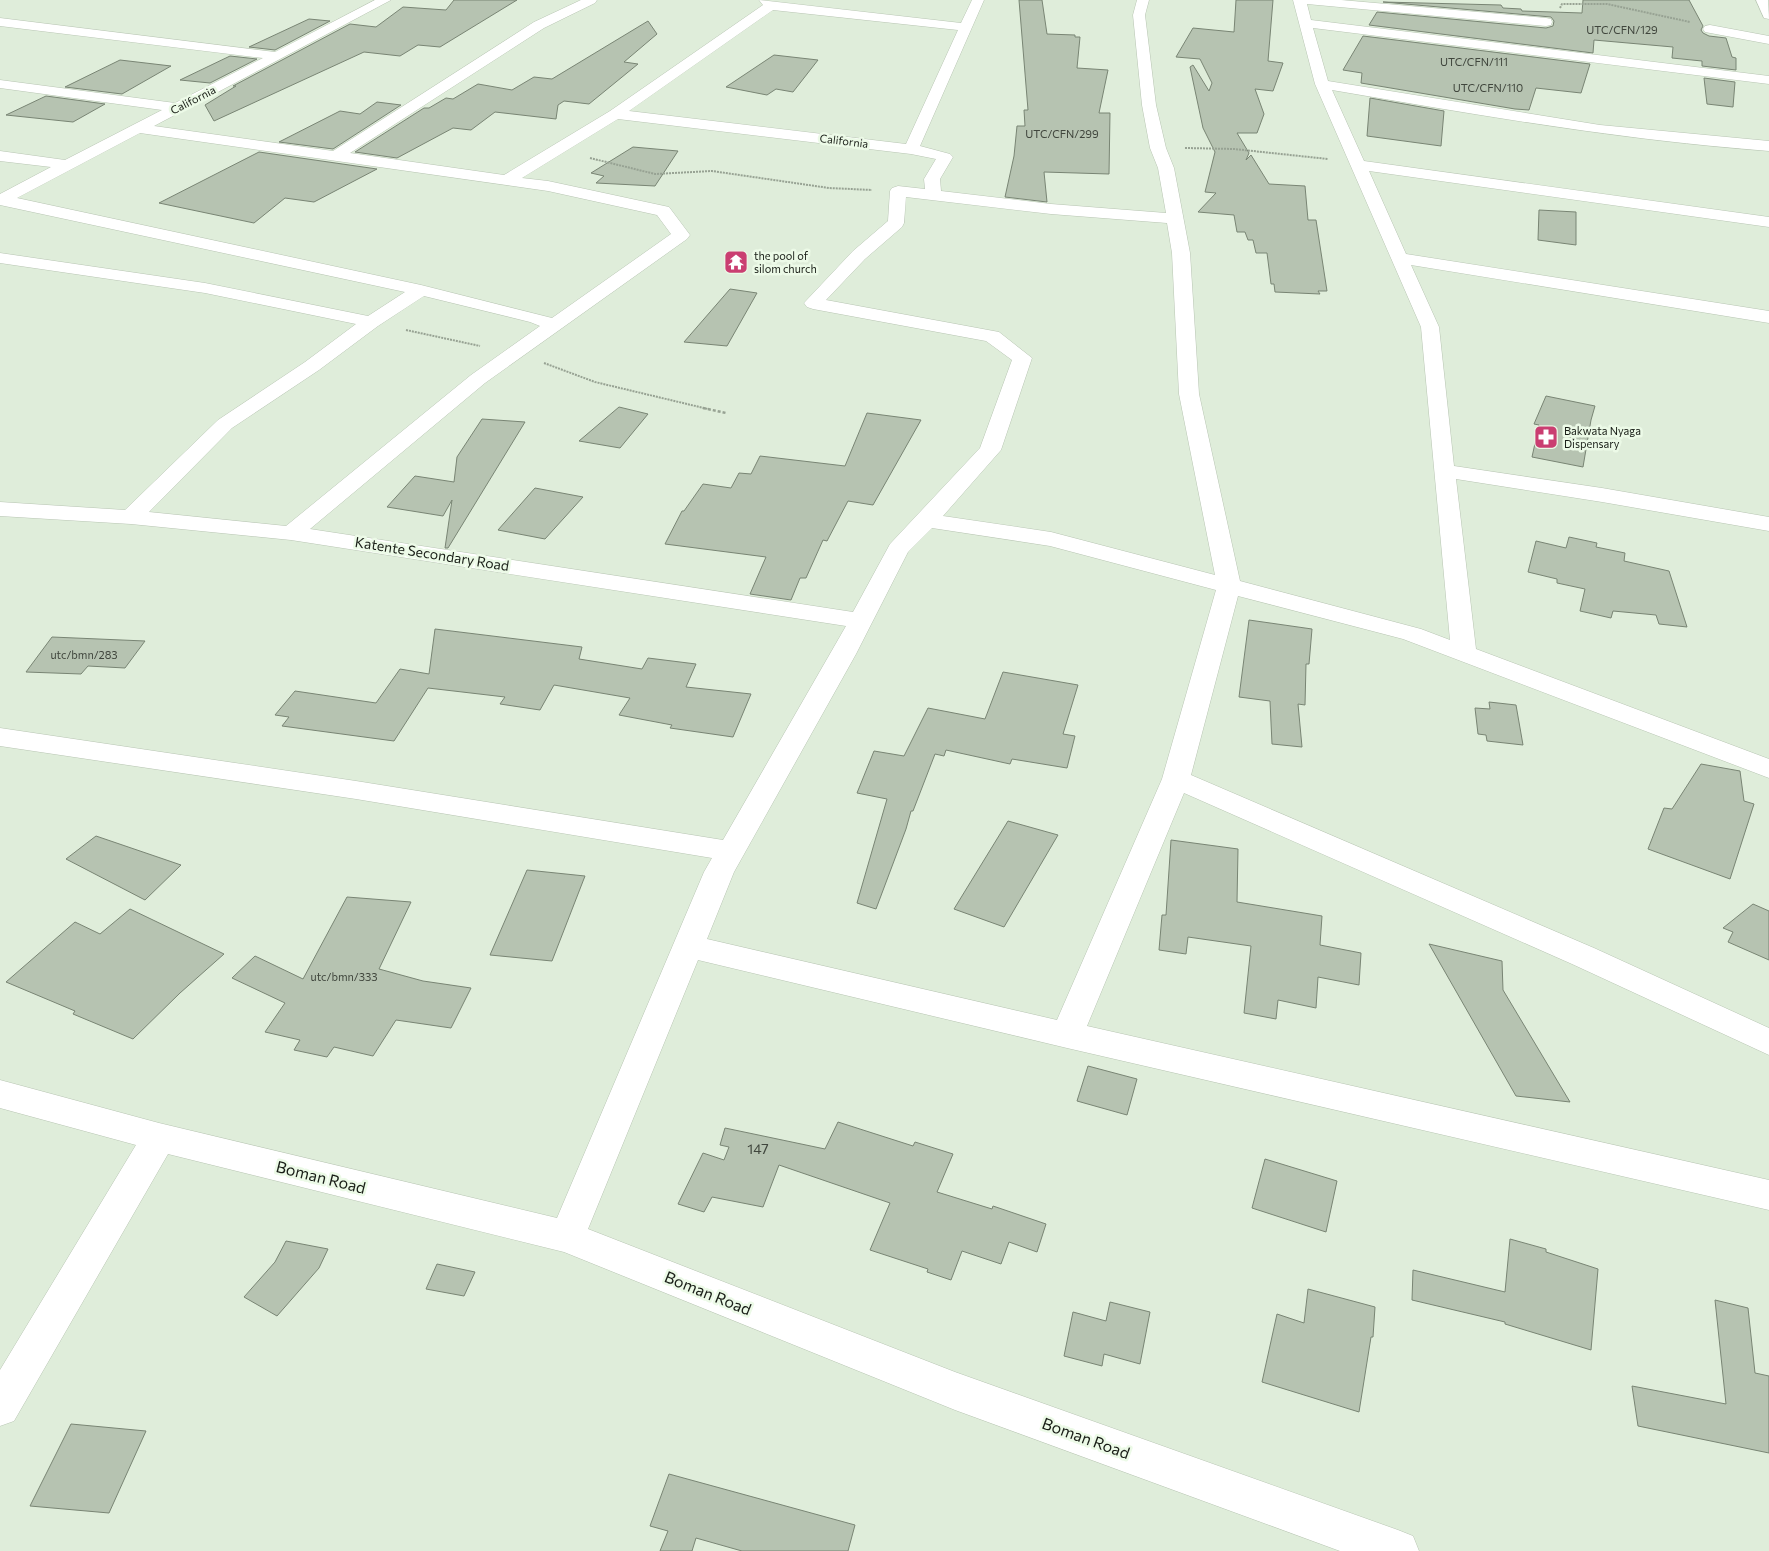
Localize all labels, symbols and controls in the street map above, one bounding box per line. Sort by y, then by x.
house number: UTC/CFN/129 [1586,23,1658,36]
house number: UTC/CFN/111 [1440,55,1508,68]
house number: UTC/CFN/110 [1453,81,1523,94]
street label: California [168,83,217,116]
house number: UTC/CFN/299 [1025,127,1099,140]
street label: California [819,131,869,150]
temple icon: the pool of silom church [723,249,749,275]
place label: the pool of silom church [754,249,817,275]
pharmacy icon: Bakwata Nyaga Dispensary [1533,424,1559,450]
place label: Bakwata Nyaga Dispensary [1564,424,1641,450]
street label: Katente Secondary Road [354,533,510,574]
house number: utc/bmn/283 [50,648,118,661]
house number: utc/bmn/333 [311,970,377,983]
house number: 147 [747,1140,769,1157]
street label: Boman Road [274,1156,368,1197]
street label: Boman Road [662,1267,754,1319]
street label: Boman Road [1040,1413,1133,1462]

